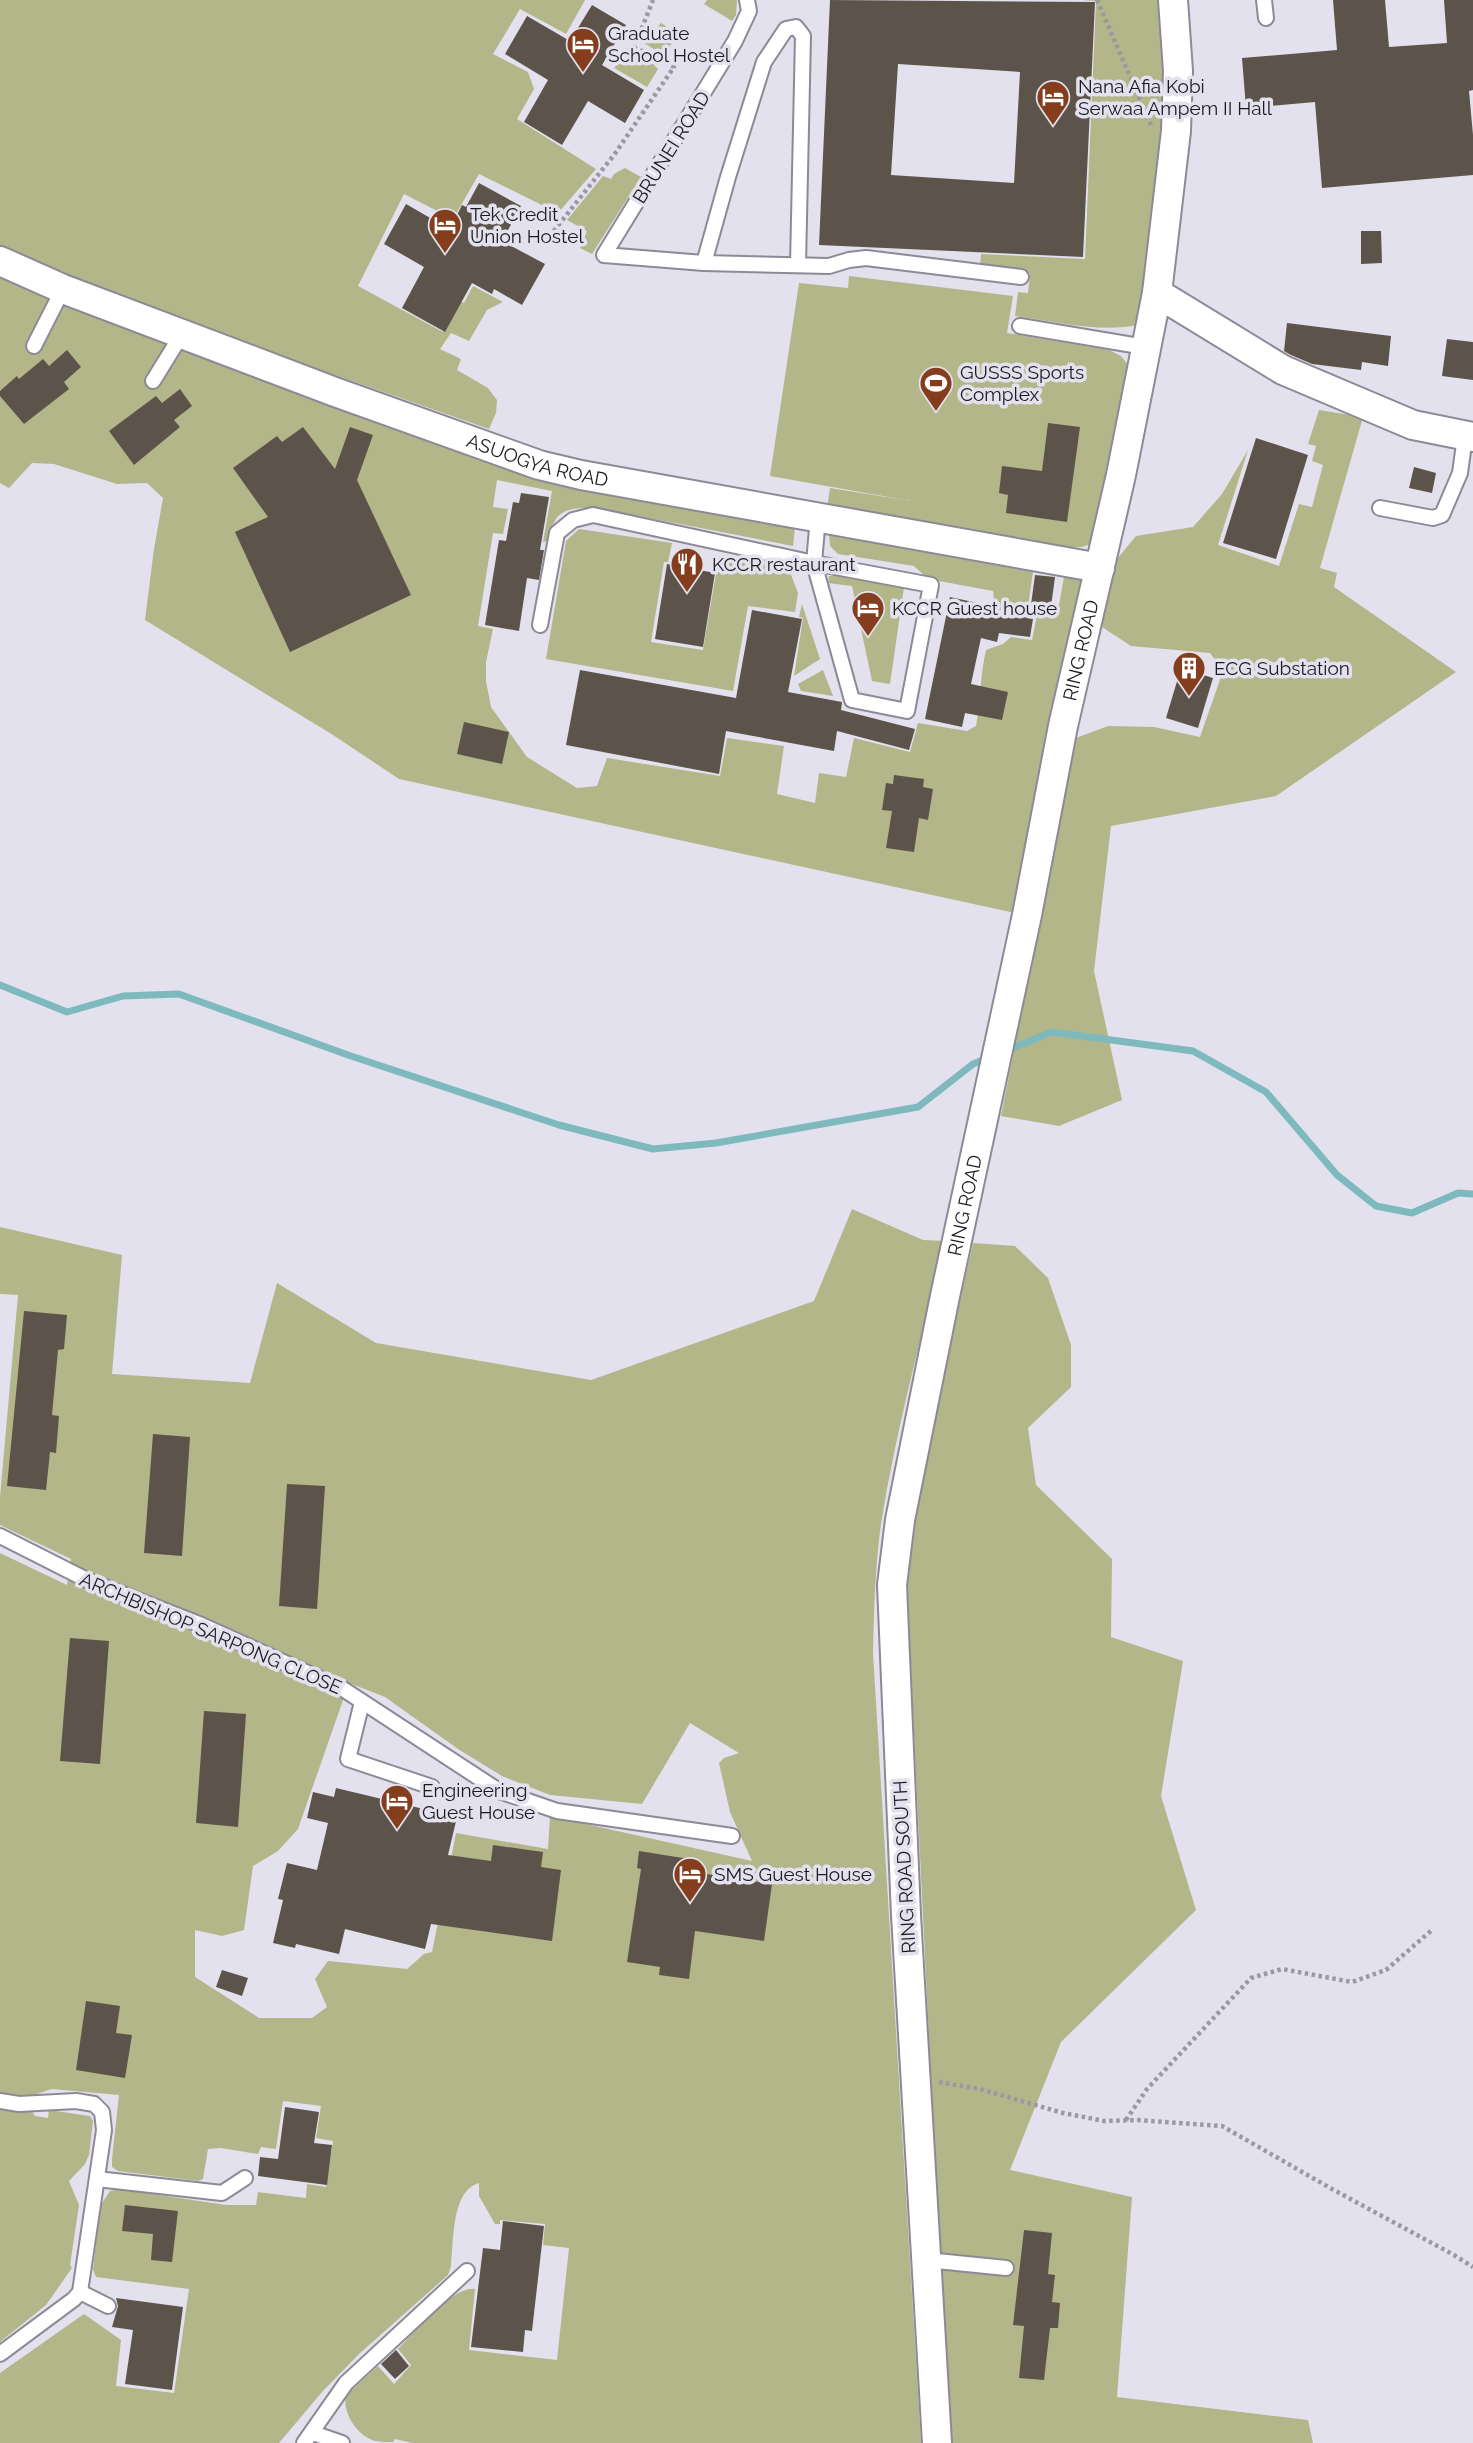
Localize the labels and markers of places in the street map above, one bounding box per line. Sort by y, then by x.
place label: Graduate School Hostel [608,22,731,66]
hotel icon: Graduate School Hostel [564,25,602,74]
place label: Nana Afia Kobi Serwaa Ampem II Hall [1078,75,1273,119]
hotel icon: Nana Afia Kobi Serwaa Ampem II Hall [1034,78,1072,127]
place label: Tek Credit Union Hostel [470,203,584,247]
hotel icon: Tek Credit Union Hostel [426,206,464,255]
place label: GUSSS Sports Complex [960,361,1084,405]
sports icon: GUSSS Sports Complex [917,364,955,413]
restaurant icon: KCCR restaurant [668,545,706,594]
place label: KCCR restaurant [712,553,856,575]
hotel icon: KCCR Guest house [849,589,887,638]
place label: KCCR Guest house [892,597,1057,619]
building icon: ECG Substation [1170,649,1208,698]
place label: ECG Substation [1214,657,1350,679]
place label: Engineering Guest House [422,1779,535,1823]
hotel icon: Engineering Guest House [378,1782,416,1831]
hotel icon: SMS Guest House [671,1855,709,1904]
place label: SMS Guest House [714,1863,872,1885]

